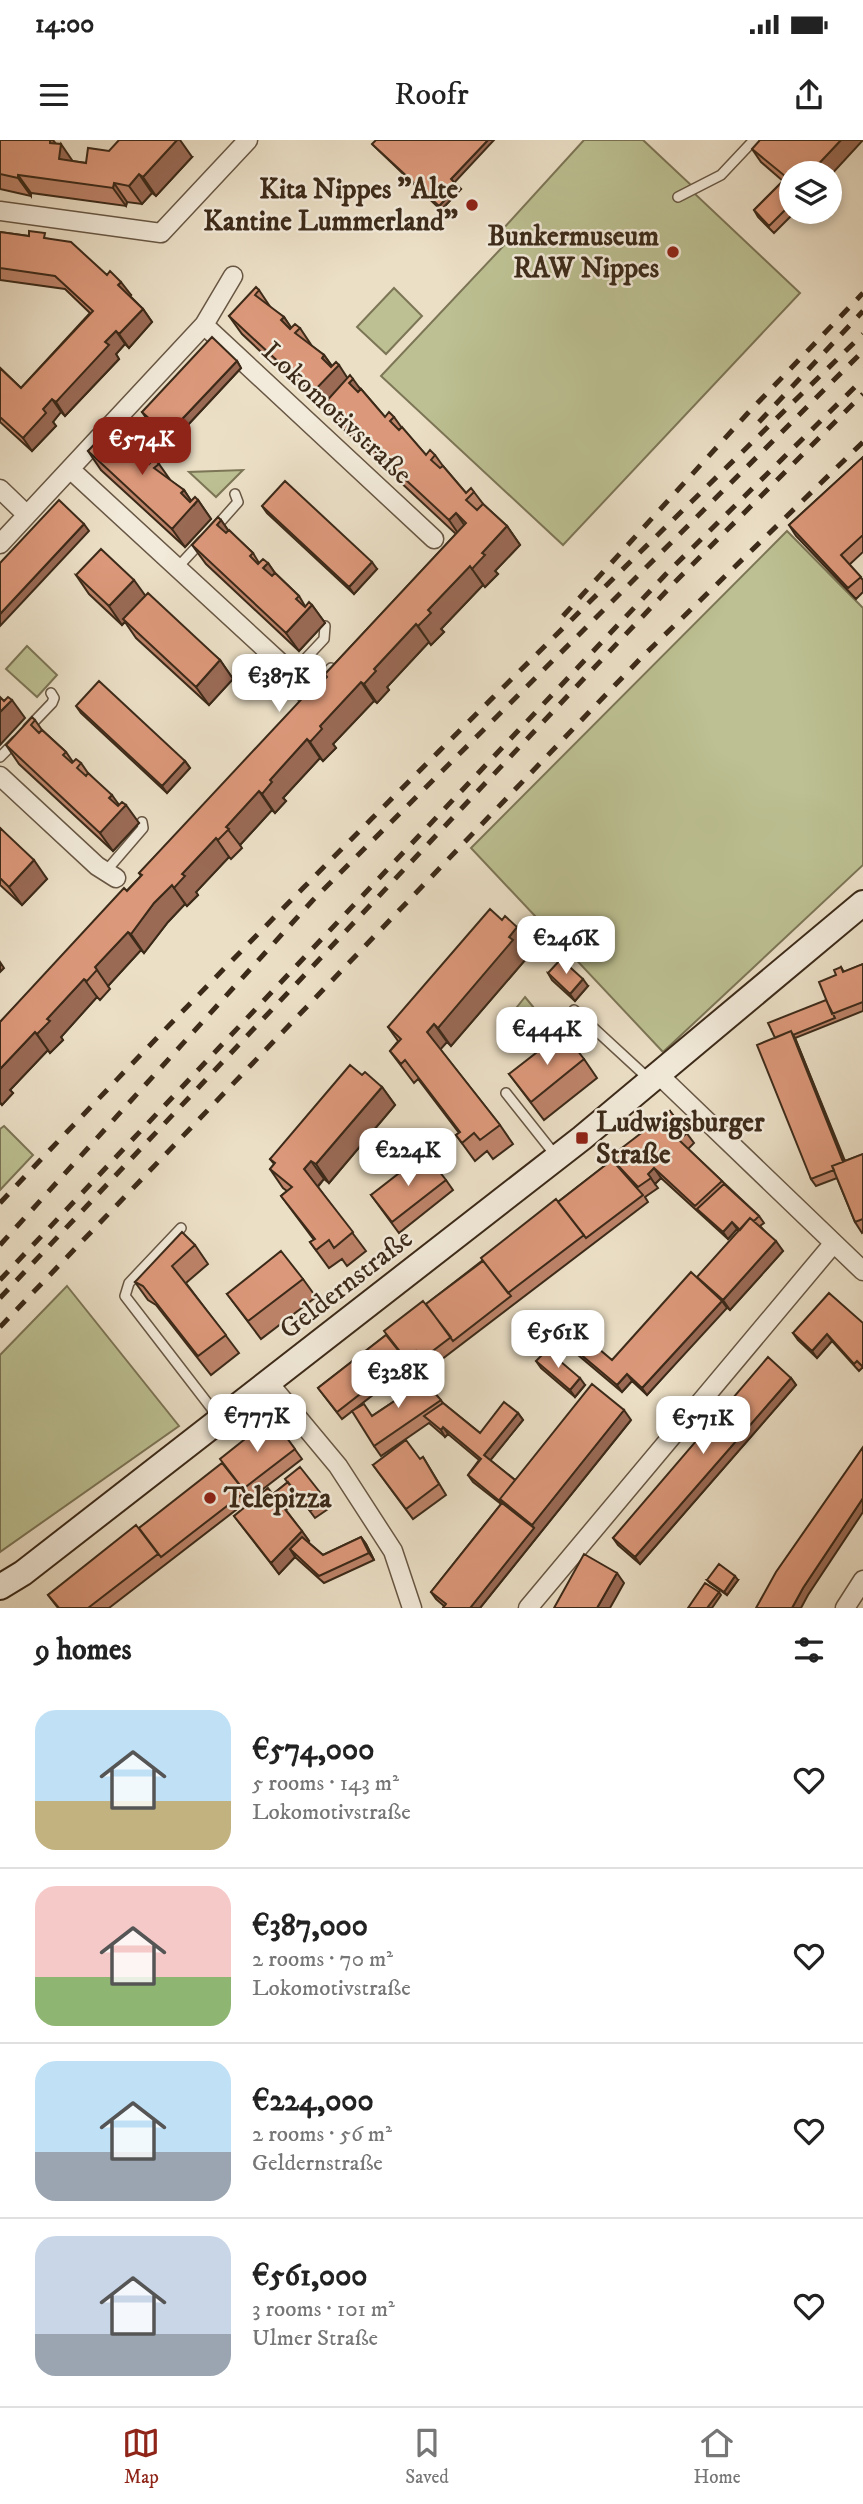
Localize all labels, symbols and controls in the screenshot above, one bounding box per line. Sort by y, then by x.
text: 14:00 [35,8,94,41]
text: Roofr [394,75,469,115]
icon: menu [35,76,73,114]
icon: share [790,76,828,114]
map controls [779,161,842,224]
button: layers [779,161,842,224]
place label: Kita Nippes "Alte Kantine Lummerland" [203,172,458,239]
marker: Kita Nippes "Alte Kantine Lummerland" [464,197,480,213]
place label: Bunkermuseum RAW Nippes [488,219,660,286]
marker: Bunkermuseum RAW Nippes [665,244,681,260]
street label: Lokomotivstraße [254,334,420,492]
pin: €574K [93,418,191,477]
text: €574K [109,425,175,454]
pin: €387K [230,654,328,714]
text: €387K [248,662,310,691]
pin: €246K [517,916,615,976]
text: €246K [533,924,599,953]
pin: €444K [498,1007,596,1067]
text: €444K [512,1015,582,1044]
place label: Ludwigsburger Straße [596,1105,765,1172]
pin: €224K [359,1128,457,1188]
marker: Ludwigsburger Straße [574,1130,590,1146]
text: €224K [375,1136,441,1165]
street label: Geldernstraße [272,1221,420,1347]
pin: €561K [509,1310,607,1370]
text: €561K [527,1318,589,1347]
pin: €328K [349,1350,447,1410]
text: €328K [367,1358,429,1387]
pin: €777K [208,1394,306,1454]
pin: €571K [654,1396,752,1456]
text: €777K [224,1402,290,1431]
text: €571K [672,1404,734,1433]
place label: Telepizza [223,1481,332,1516]
marker: Telepizza [202,1490,218,1506]
icon: filters [790,1631,828,1669]
text: 9 homes [35,1632,132,1669]
text: €574,000 [252,1732,374,1769]
icon: home [91,1738,175,1822]
icon: heart [790,1761,828,1799]
text: 5 rooms · 143 m² [252,1769,399,1798]
text: Lokomotivstraße [252,1798,411,1827]
text: €387,000 [252,1908,368,1945]
icon: home [91,1914,175,1998]
icon: heart [790,1937,828,1975]
text: 2 rooms · 70 m² [252,1945,393,1974]
text: Lokomotivstraße [252,1974,411,2003]
text: €224,000 [252,2083,374,2120]
icon: home [91,2089,175,2173]
icon: heart [790,2112,828,2150]
text: 2 rooms · 56 m² [252,2120,392,2149]
text: Geldernstraße [252,2149,383,2178]
text: €561,000 [252,2258,368,2295]
icon: home [91,2264,175,2348]
icon: heart [790,2287,828,2325]
text: 3 rooms · 101 m² [252,2295,395,2324]
text: Ulmer Straße [252,2324,378,2353]
tab: Map [122,2424,160,2489]
tab: Saved [405,2424,449,2489]
tab: Home [694,2424,741,2489]

